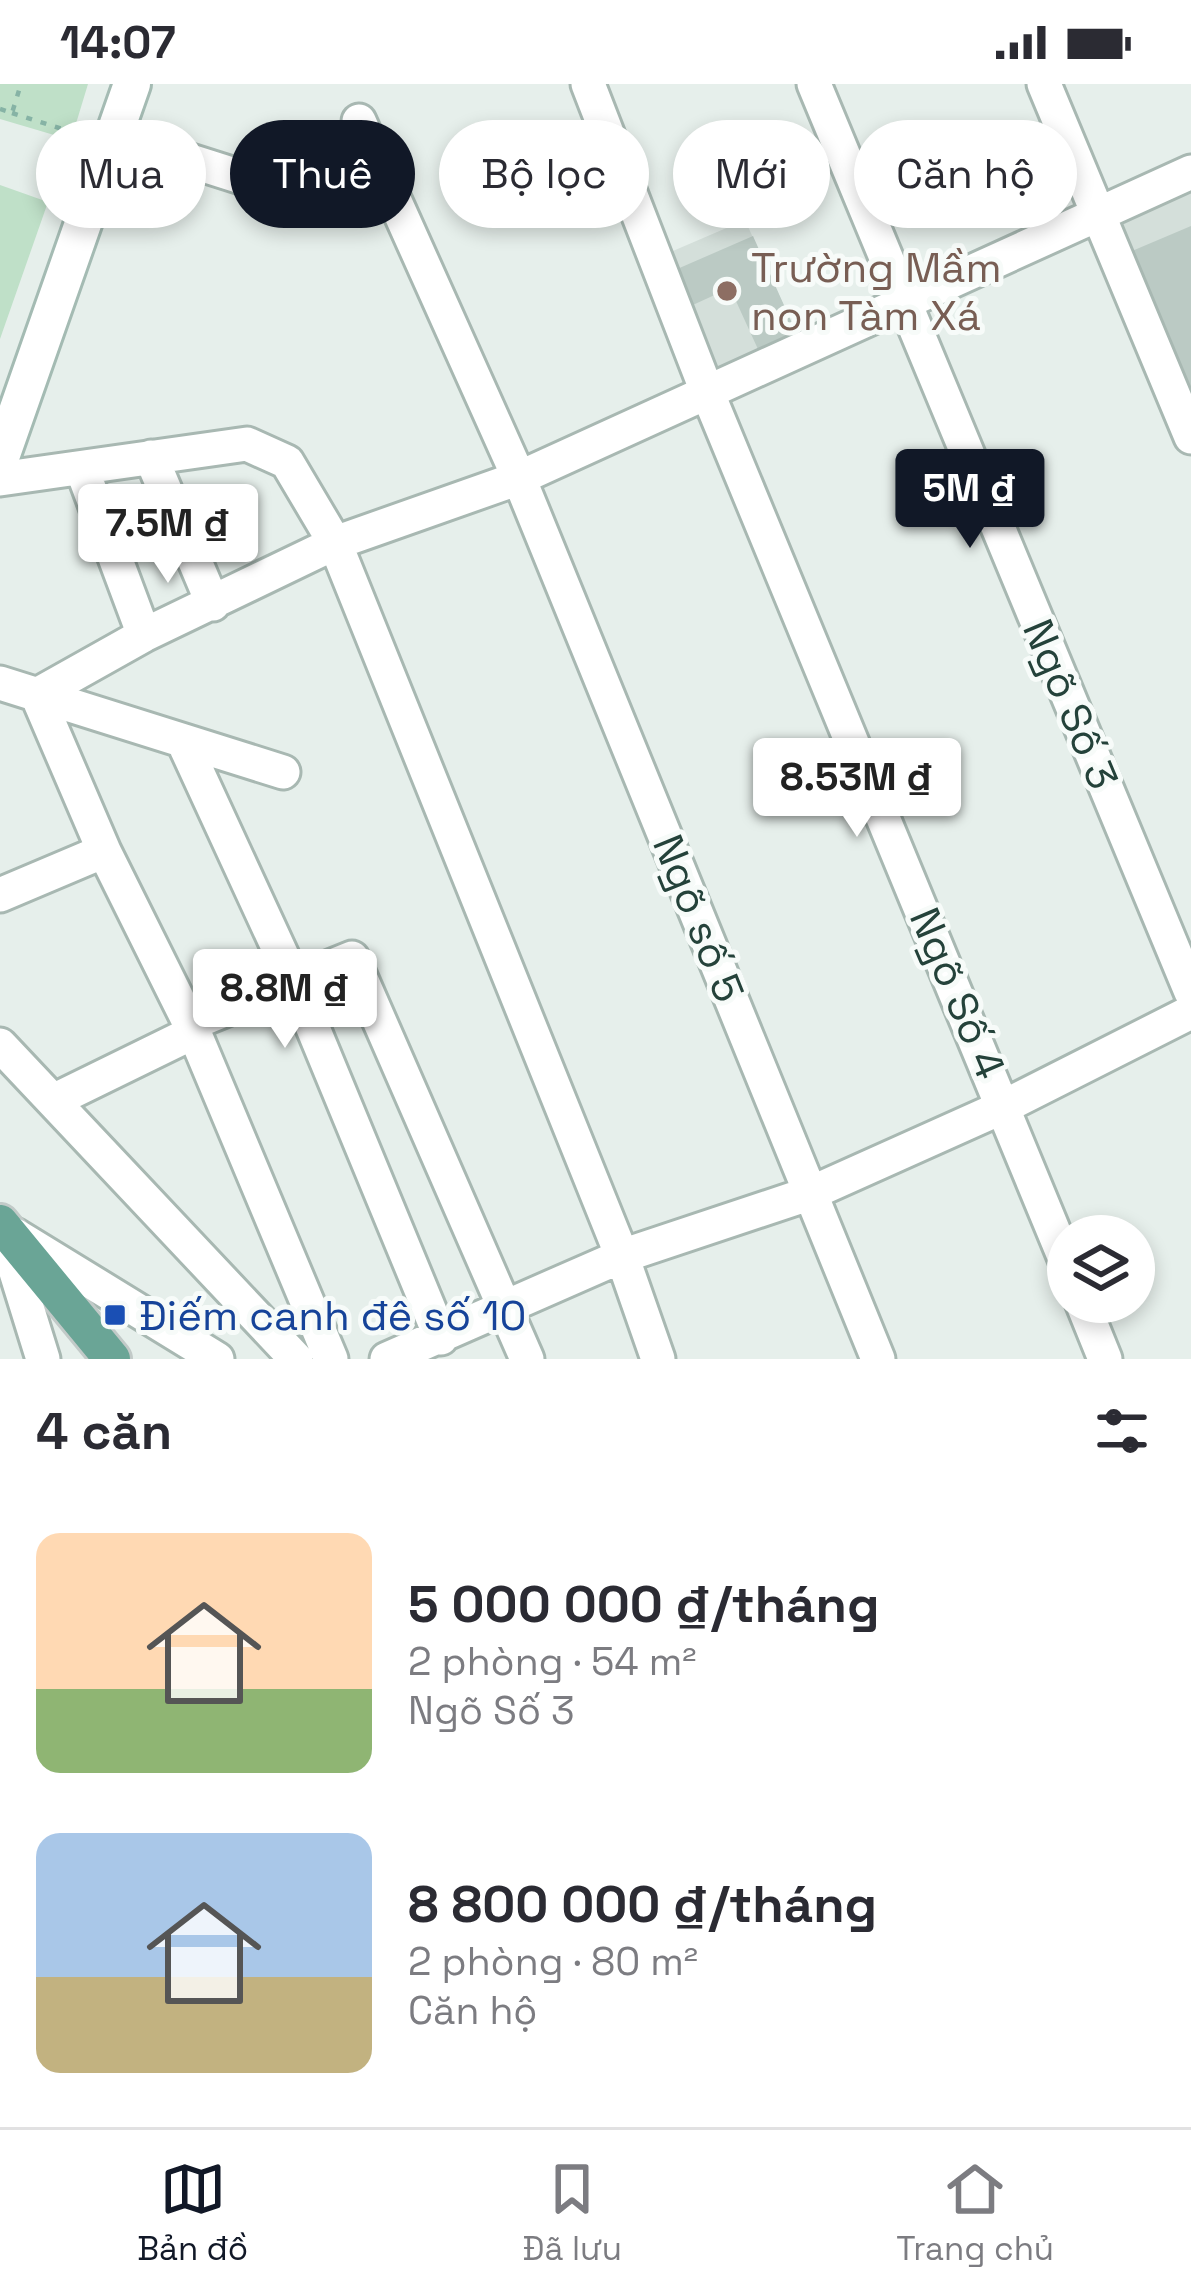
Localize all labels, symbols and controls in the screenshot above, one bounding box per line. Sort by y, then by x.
text: 14:07 [60,14,176,71]
chip: Mua [36,120,206,228]
chip: Thuê [230,120,415,228]
chip: Bộ lọc [439,120,649,228]
chip: Mới [673,120,830,228]
chip: Căn hộ [854,120,1077,228]
place label: Trường Mầm non Tàm Xá [751,241,1002,342]
marker: Trường Mầm non Tàm Xá [714,278,740,304]
pin: 5M ₫ [899,449,1041,551]
text: 5M ₫ [922,463,1018,512]
pin: 7.5M ₫ [70,484,266,586]
text: 7.5M ₫ [105,498,231,547]
street label: Ngõ Số 3 [1011,611,1130,797]
pin: 8.53M ₫ [746,738,968,840]
text: 8.53M ₫ [780,752,934,801]
street label: Ngõ số 5 [641,827,756,1010]
street label: Ngõ Số 4 [898,900,1017,1087]
pin: 8.8M ₫ [187,949,383,1051]
text: 8.8M ₫ [220,963,350,1012]
map controls [1047,1215,1155,1323]
button: layers [1047,1215,1155,1323]
place label: Điếm canh đê số 10 [139,1289,527,1342]
marker: Điếm canh đê số 10 [102,1302,128,1328]
icon: filters [1089,1398,1155,1464]
text: 4 căn [36,1399,172,1464]
text: 5 000 000 ₫/tháng [408,1572,880,1637]
icon: home [132,1581,276,1725]
text: 2 phòng · 54 m² [408,1637,697,1686]
text: Ngõ Số 3 [408,1686,575,1735]
text: 8 800 000 ₫/tháng [408,1872,877,1937]
icon: home [132,1881,276,2025]
text: 2 phòng · 80 m² [408,1937,698,1986]
text: Căn hộ [408,1986,537,2035]
tab: Bản đồ [137,2156,248,2270]
tab: Đã lưu [523,2156,622,2270]
tab: Trang chủ [896,2156,1054,2270]

